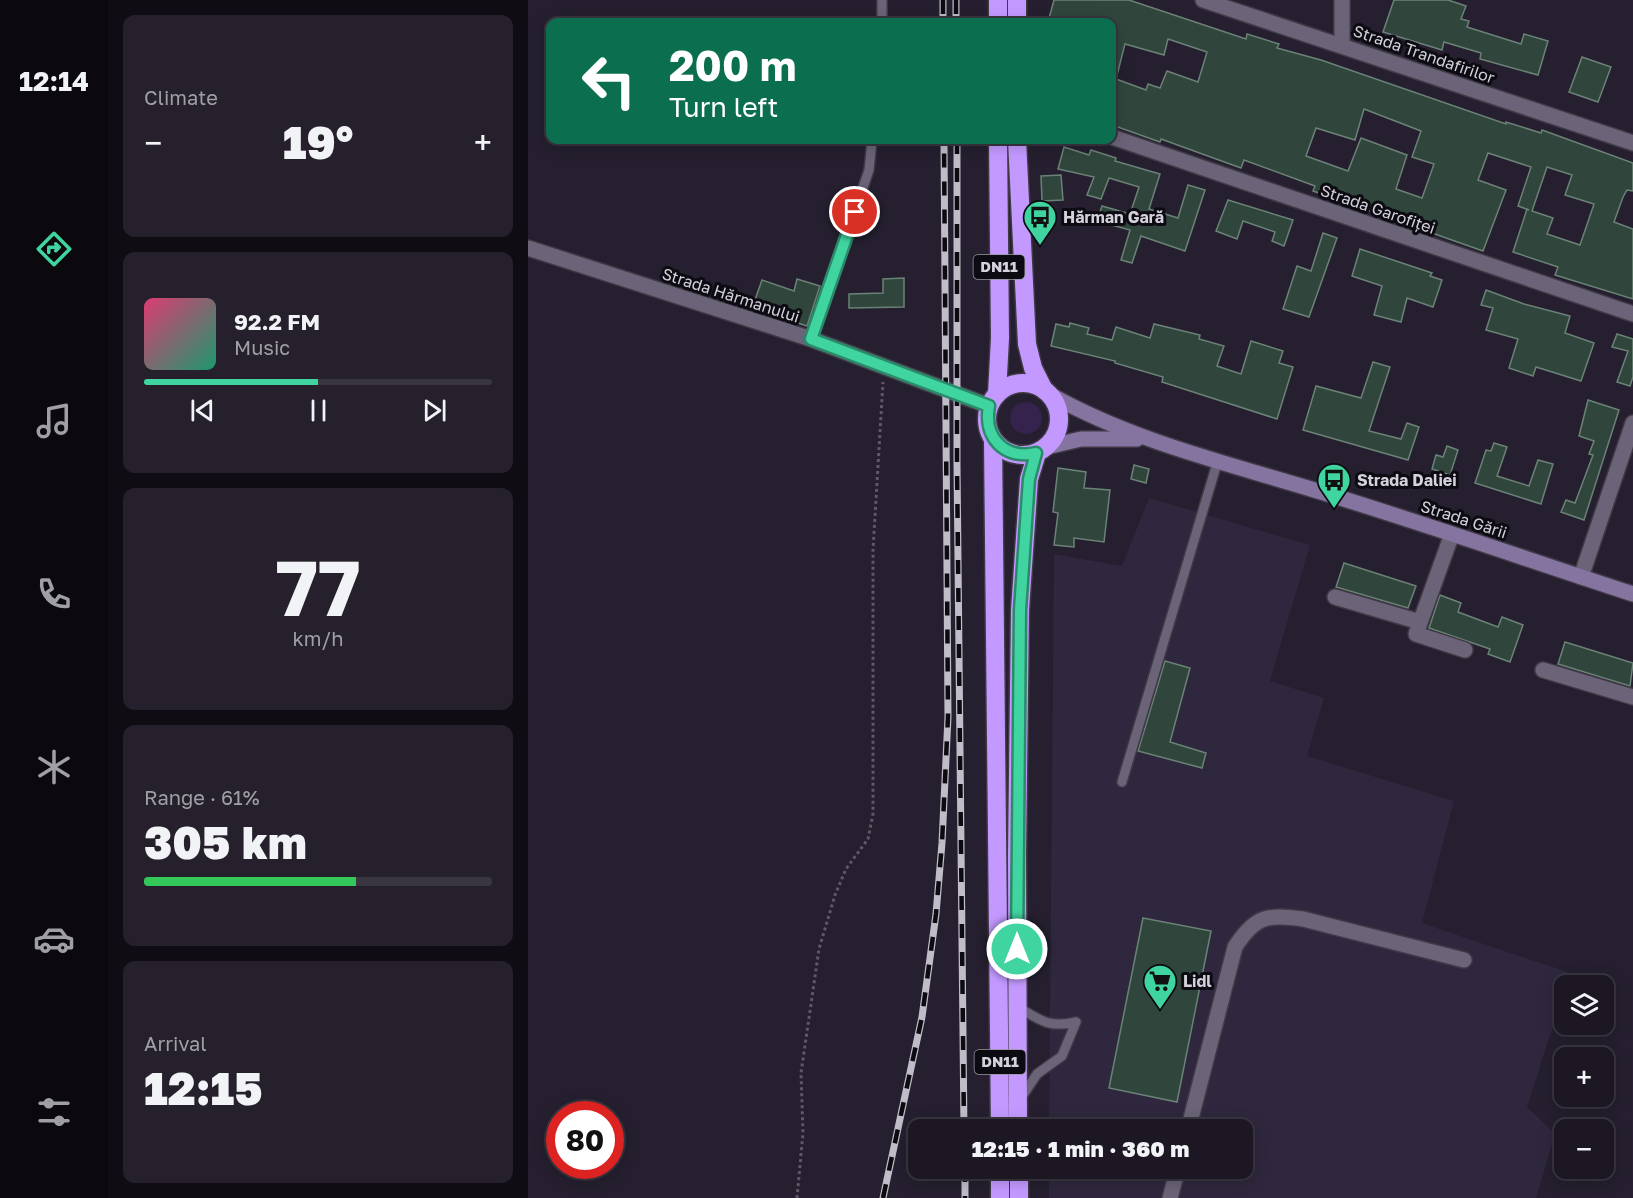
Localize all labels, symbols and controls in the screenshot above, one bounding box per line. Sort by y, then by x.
street label: Strada Trandafirilor [1351,20,1497,88]
text: 200 m [669,40,796,90]
icon: left [570,42,648,120]
text: 12:14 [19,65,89,97]
text: Climate [144,85,218,109]
text: Turn left [669,91,778,123]
text: 19° [283,115,353,169]
text: − [144,123,162,162]
text: + [474,123,492,162]
street label: Strada Garofiței [1318,180,1438,238]
pin [829,186,880,237]
icon: arrive [838,195,871,228]
bus stop icon: Hărman Gară [1022,199,1058,246]
place label: Hărman Gară [1063,207,1164,227]
icon: directions [33,228,75,270]
road number: DN11 [974,255,1024,279]
street label: Strada Hărmanului [660,263,802,327]
text: 92.2 FM [234,308,320,335]
text: Music [234,335,290,359]
icon: previous [186,394,219,427]
icon: pause [302,394,335,427]
icon: next [418,394,451,427]
icon: music [33,400,75,442]
bus stop icon: Strada Daliei [1316,462,1352,509]
place label: Strada Daliei [1357,470,1457,490]
street label: Strada Gării [1418,496,1510,542]
text: 77 [275,540,361,633]
icon: phone [33,573,75,615]
text: km/h [293,626,343,650]
icon: climate [33,746,75,788]
text: Range · 61% [144,785,260,809]
text: 305 km [144,815,307,869]
position arrow [985,917,1049,981]
icon: car [33,918,75,960]
supermarket icon: Lidl [1142,963,1178,1010]
place label: Lidl [1183,971,1212,991]
map controls [1554,975,1614,1179]
button: layers [1554,975,1614,1035]
text: Arrival [144,1031,207,1055]
button: + [1554,1047,1614,1107]
road number: DN11 [974,1050,1026,1074]
text: 12:15 [144,1061,263,1115]
icon: filters [33,1091,75,1133]
speed limit sign: 80 [546,1101,624,1179]
button: − [1554,1119,1614,1179]
text: 12:15 · 1 min · 360 m [972,1135,1189,1162]

